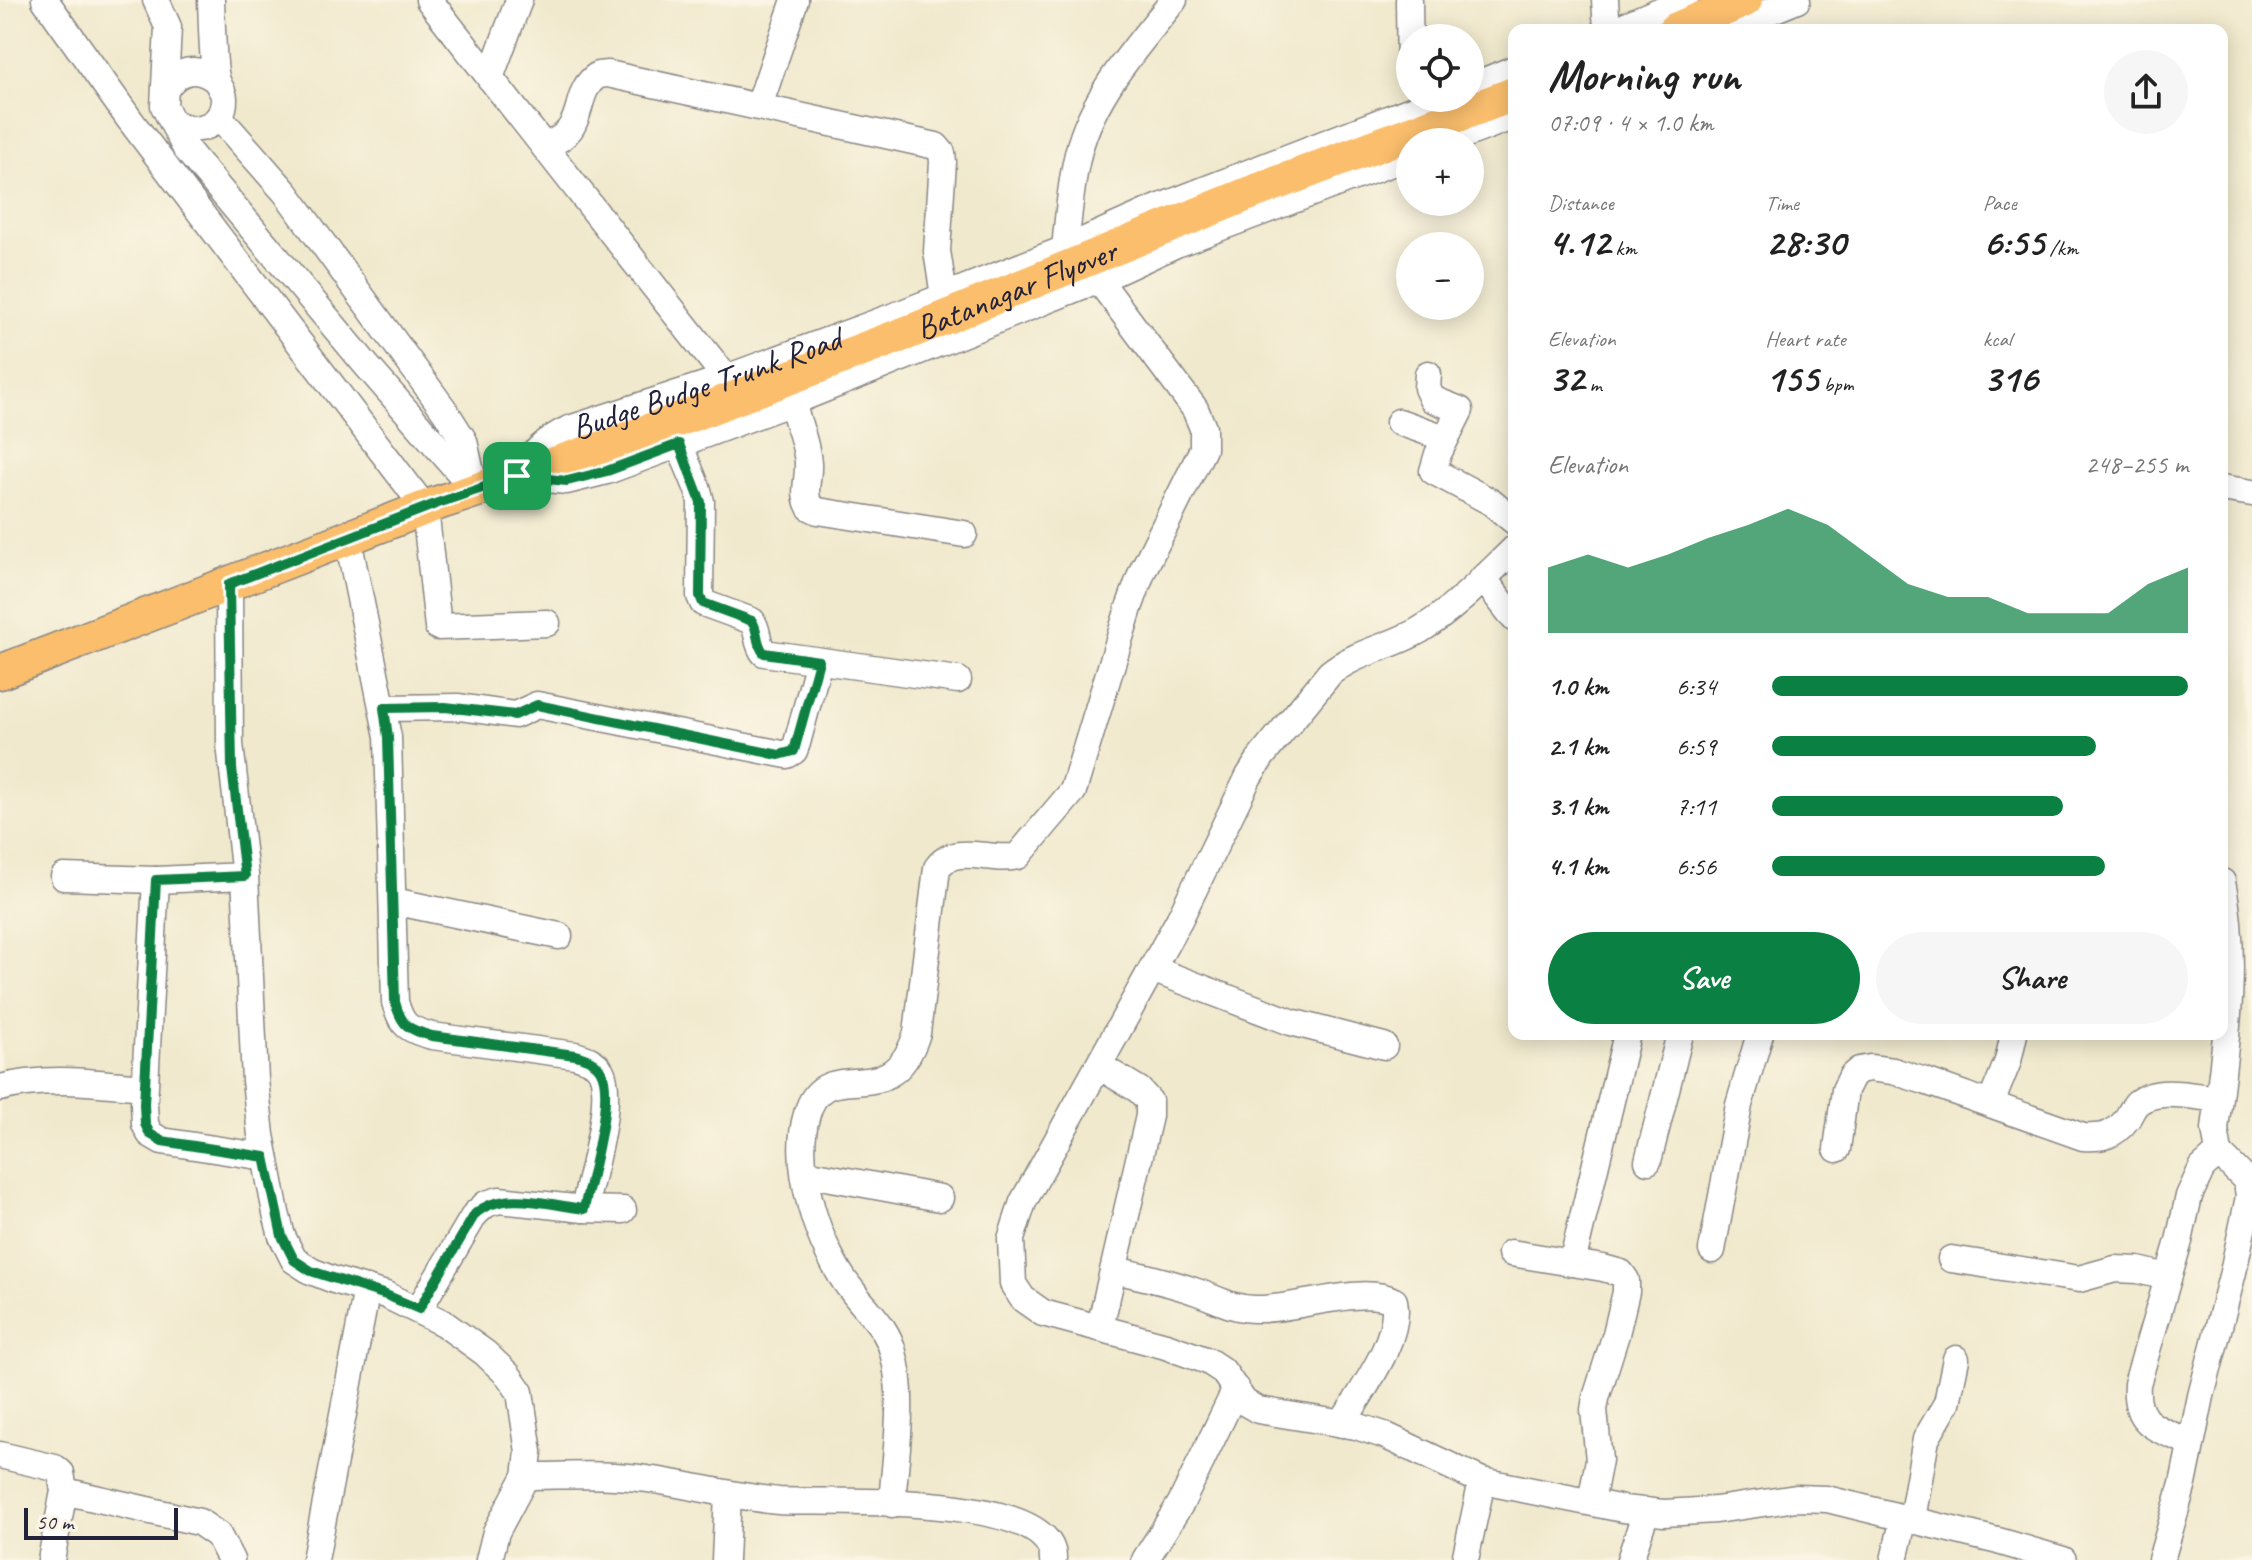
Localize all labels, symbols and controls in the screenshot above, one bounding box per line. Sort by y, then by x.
map controls [1396,24,1484,320]
button: locate [1396,24,1484,112]
text: Morning run [1548,48,1740,103]
button: share [2104,50,2188,134]
text: 07:09 · 4 × 1.0 km [1548,106,1714,139]
button: + [1396,128,1484,216]
text: Distance [1548,189,1614,217]
text: Time [1765,189,1799,217]
text: Pace [1983,189,2017,217]
text: 4.12 [1548,217,1610,267]
text: 28:30 [1765,217,1845,267]
text: 6:55 [1983,217,2044,267]
street label: Batanagar Flyover [909,228,1126,349]
button: − [1396,232,1484,320]
text: km [1610,234,1637,262]
text: /km [2044,234,2078,262]
street label: Budge Budge Trunk Road [566,315,852,449]
text: Elevation [1548,325,1616,353]
text: Heart rate [1765,325,1846,353]
text: kcal [1983,325,2012,353]
text: 32 [1548,353,1584,403]
text: 155 [1765,353,1818,403]
text: 316 [1983,353,2038,403]
text: m [1584,370,1602,398]
text: bpm [1818,370,1854,398]
pin [483,442,551,510]
text: Elevation [1548,448,1628,481]
text: 248–255 m [2085,448,2188,481]
icon: arrive [495,454,539,498]
text: 1.0 km [1548,670,1608,703]
text: 6:34 [1676,670,1716,703]
text: 2.1 km [1548,730,1608,763]
text: 6:59 [1676,730,1716,763]
text: 3.1 km [1548,790,1608,823]
text: 7:11 [1676,790,1716,823]
text: 4.1 km [1548,850,1608,883]
text: 6:56 [1676,850,1716,883]
button: Save [1548,932,1860,1024]
button: Share [1876,932,2188,1024]
scale bar [24,1504,178,1540]
text: 50 m [36,1508,73,1536]

